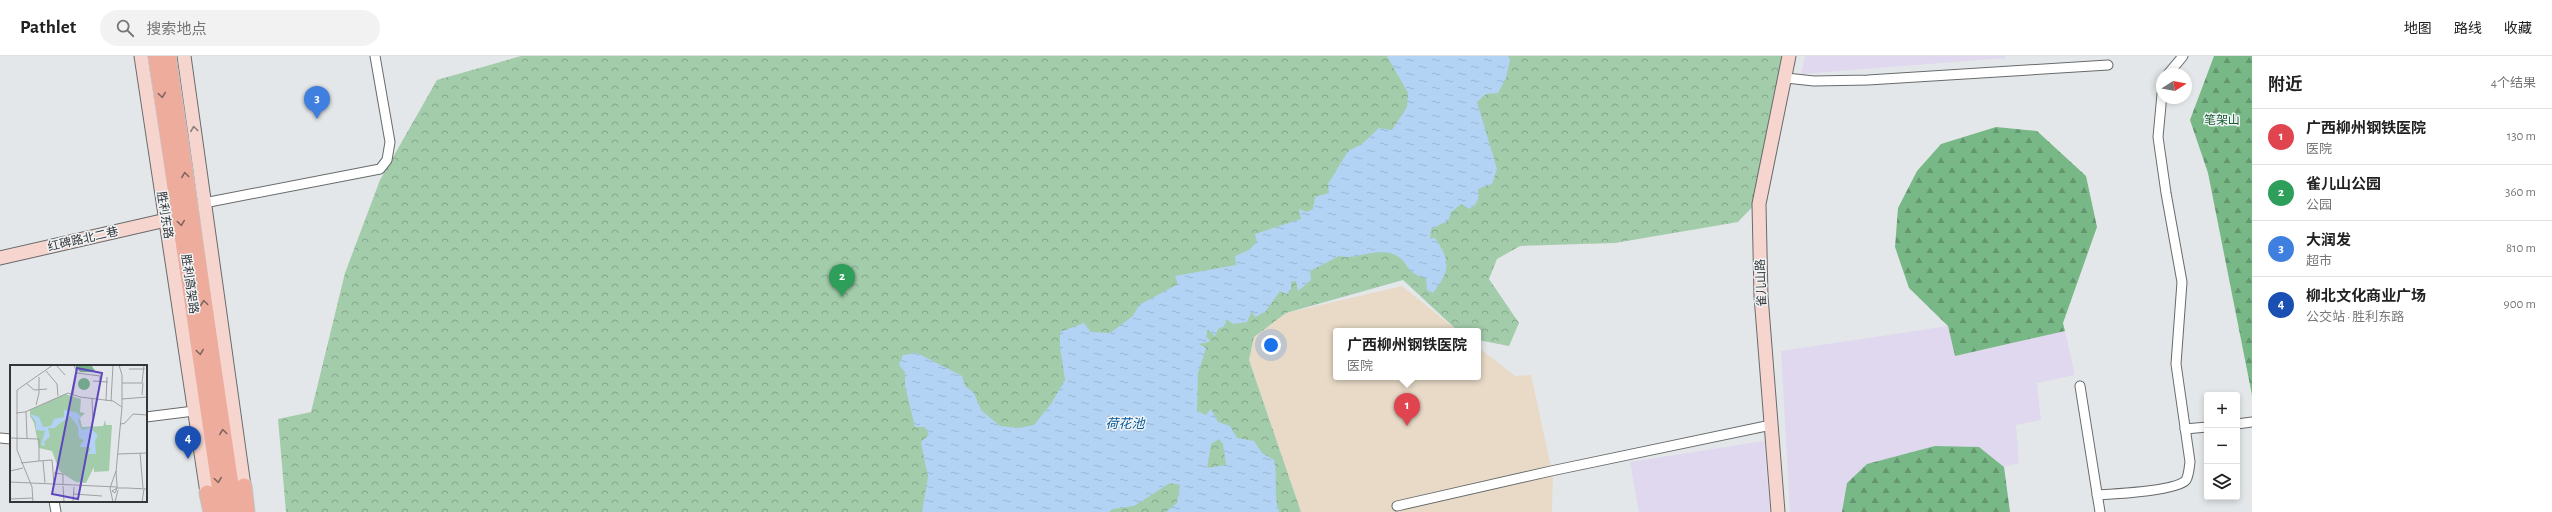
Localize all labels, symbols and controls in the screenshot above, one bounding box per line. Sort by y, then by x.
search box [100,10,380,46]
icon: search [114,17,136,39]
text: Pathlet [20,18,76,37]
text: 搜索地点 [146,22,206,37]
text: 地图 [2404,22,2432,36]
text: 路线 [2454,22,2482,36]
text: 收藏 [2504,22,2532,36]
north arrow [2156,68,2192,104]
text: 附近 [2268,76,2302,93]
text: 4个结果 [2491,77,2536,90]
pin: 3 [304,86,330,119]
one-way arrow [157,92,166,98]
park label: 笔架山 [2204,113,2240,126]
text: 广西柳州钢铁医院 [2306,121,2426,136]
one-way arrow [190,126,199,132]
text: 1 [2279,130,2283,143]
text: 130 m [2507,130,2536,143]
text: 医院 [2306,143,2332,156]
one-way arrow [181,172,190,178]
text: 雀儿山公园 [2306,177,2381,192]
text: 2 [2278,186,2284,199]
text: 360 m [2505,186,2536,199]
street label: 胜利东路 [155,190,176,240]
text: 公园 [2306,199,2332,212]
one-way arrow [176,220,185,226]
street label: 红碑路北二巷 [46,224,119,253]
text: 大润发 [2306,233,2351,248]
text: 3 [2278,242,2284,255]
text: 810 m [2506,242,2536,255]
street label: 胜利高架路 [180,253,201,315]
text: 超市 [2306,255,2332,268]
street label: 雀儿山路 [1753,259,1768,307]
pin: 2 [829,264,855,297]
text: 柳北文化商业广场 [2306,289,2426,304]
text: 4 [2278,298,2284,311]
text: 900 m [2504,298,2536,311]
one-way arrow [200,300,209,306]
text: 公交站 · 胜利东路 [2306,311,2404,324]
popup [1333,328,1481,380]
your location [1261,335,1281,355]
text: 广西柳州钢铁医院 [1347,338,1467,353]
one-way arrow [195,349,203,355]
text: 医院 [1347,360,1373,373]
inset map [10,365,147,502]
map controls [2204,392,2240,500]
button: + [2204,392,2240,428]
pin: 1 [1394,393,1420,426]
water label: 荷花池 [1105,417,1146,431]
pin: 4 [175,426,201,459]
button: − [2204,428,2240,464]
one-way arrow [219,429,228,435]
button: layers [2204,464,2240,500]
one-way arrow [213,477,222,484]

